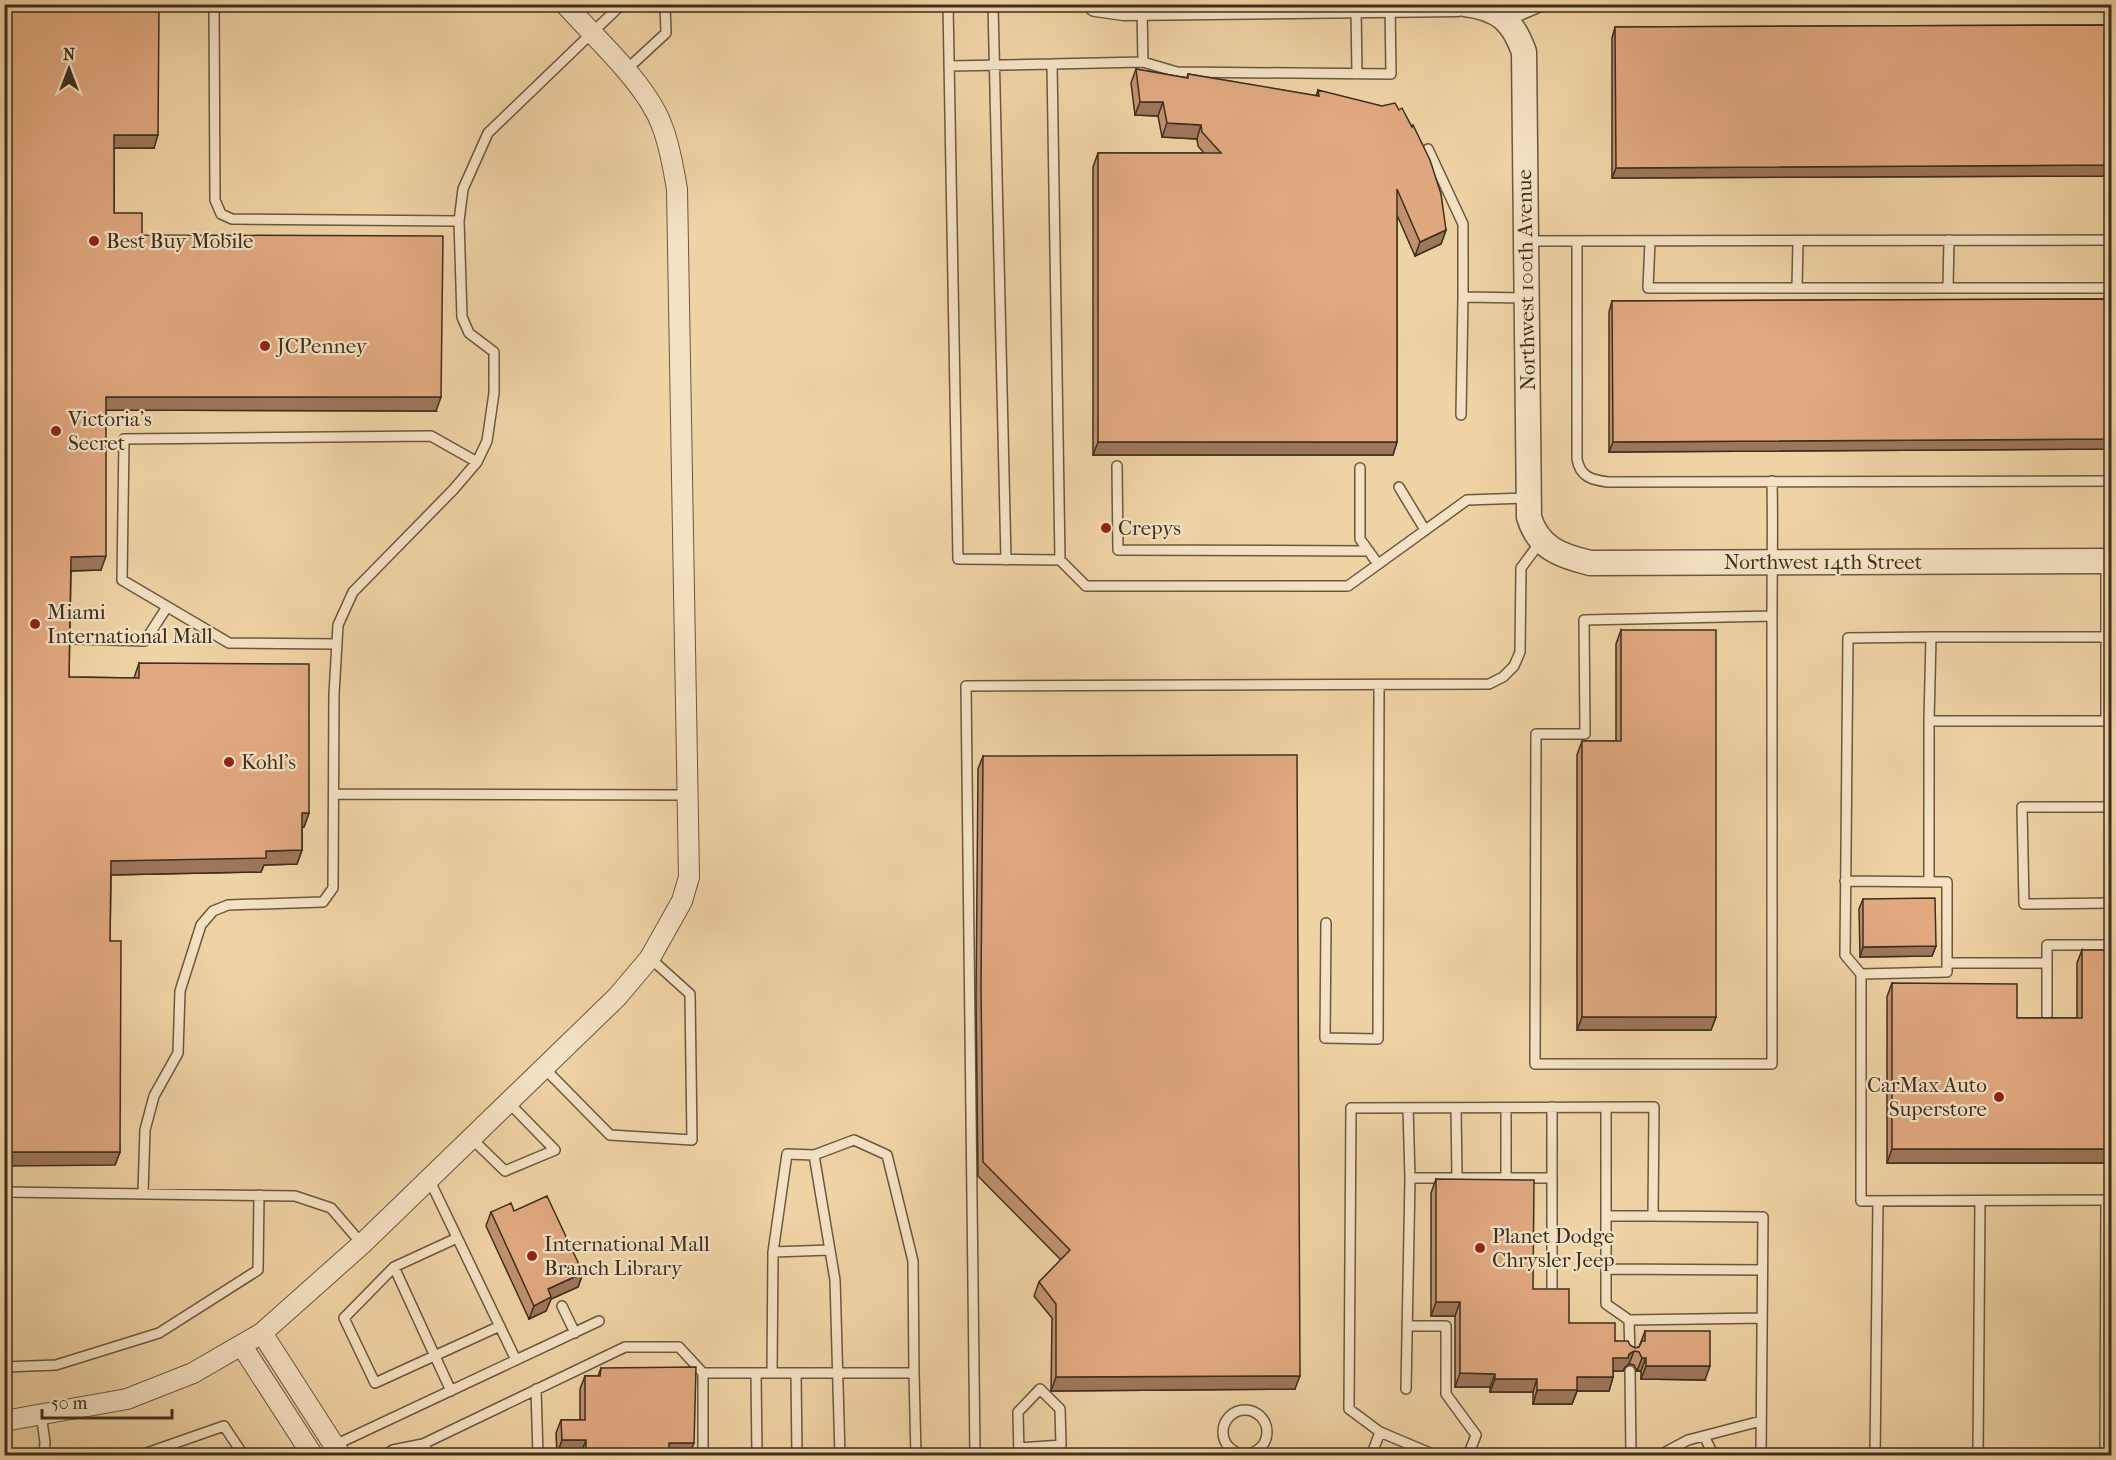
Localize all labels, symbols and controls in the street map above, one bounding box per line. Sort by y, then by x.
north arrow [39,39,99,99]
text: N [63,45,76,64]
street label: Northwest 100th Avenue [1512,169,1540,391]
place label: Best Buy Mobile [106,229,253,253]
marker: Best Buy Mobile [87,234,101,248]
place label: JCPenney [275,334,368,358]
marker: JCPenney [258,339,272,353]
place label: Victoria's Secret [67,407,152,455]
marker: Victoria's Secret [49,424,63,438]
place label: Crepys [1118,516,1181,540]
marker: Crepys [1099,521,1113,535]
street label: Northwest 14th Street [1724,550,1923,574]
place label: Miami International Mall [47,600,213,648]
marker: Miami International Mall [28,617,42,631]
place label: Kohl's [241,750,296,774]
marker: Kohl's [222,755,236,769]
place label: CarMax Auto Superstore [1867,1073,1987,1121]
marker: CarMax Auto Superstore [1992,1090,2006,1104]
place label: Planet Dodge Chrysler Jeep [1492,1224,1615,1272]
place label: International Mall Branch Library [544,1232,710,1280]
marker: Planet Dodge Chrysler Jeep [1473,1241,1487,1255]
marker: International Mall Branch Library [525,1249,539,1263]
scale bar [42,1382,172,1420]
text: 50 m [51,1393,88,1414]

